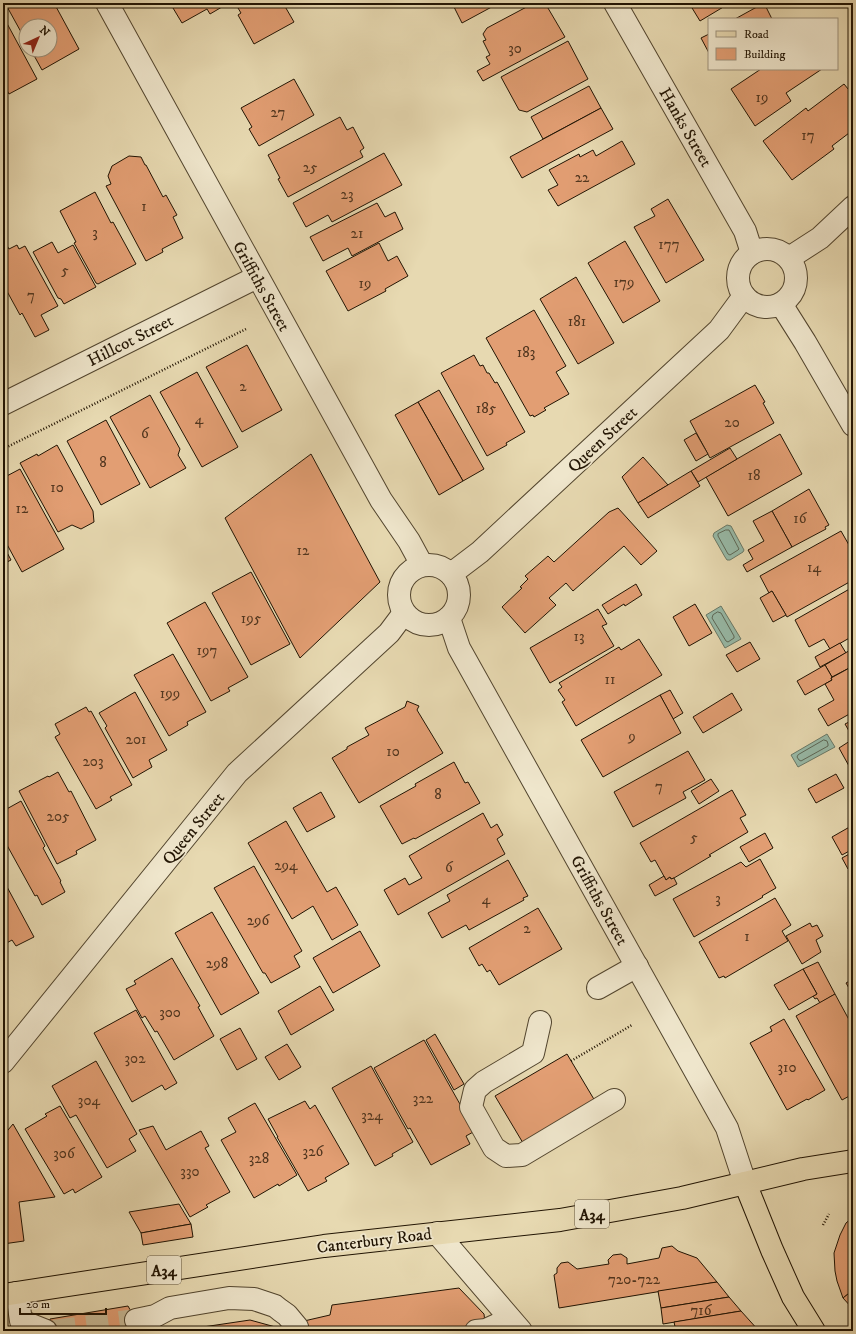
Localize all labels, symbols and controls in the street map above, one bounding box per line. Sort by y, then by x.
north arrow [18,18,58,58]
legend [708,18,838,70]
text: N [36,23,52,40]
text: Road [744,27,769,42]
house number: 30 [508,39,522,58]
text: Building [744,47,785,62]
street label: Hanks Street [654,84,717,172]
house number: 19 [756,88,768,107]
house number: 27 [271,103,286,122]
house number: 17 [801,126,815,145]
house number: 25 [303,158,318,177]
house number: 22 [575,168,590,187]
house number: 23 [341,185,353,204]
house number: 1 [141,197,147,216]
house number: 3 [92,223,98,242]
house number: 21 [351,224,363,243]
house number: 177 [658,235,680,254]
street label: Griffiths Street [227,238,295,336]
house number: 5 [61,261,69,280]
house number: 179 [614,273,634,292]
house number: 19 [359,274,371,293]
house number: 7 [27,286,35,305]
street label: Hillcot Street [84,310,178,372]
house number: 181 [568,312,586,331]
house number: 183 [517,343,535,362]
house number: 2 [239,377,247,396]
house number: 185 [476,399,497,418]
street label: Queen Street [563,401,643,478]
house number: 4 [195,410,204,429]
house number: 20 [724,413,740,432]
house number: 6 [141,424,150,443]
house number: 8 [99,453,107,472]
house number: 18 [747,466,761,485]
house number: 10 [50,478,64,497]
house number: 12 [16,499,29,518]
house number: 16 [793,509,808,528]
house number: 12 [297,541,310,560]
house number: 14 [807,558,821,577]
house number: 195 [241,609,262,628]
house number: 13 [573,627,585,646]
house number: 197 [197,641,218,660]
house number: 11 [604,670,616,689]
house number: 199 [160,684,180,703]
house number: 9 [627,727,636,746]
house number: 201 [126,730,146,749]
house number: 10 [386,742,400,761]
house number: 203 [82,752,104,771]
house number: 7 [655,777,663,796]
house number: 8 [434,785,442,804]
street label: Queen Street [158,787,230,870]
house number: 205 [47,807,70,826]
house number: 5 [690,828,698,847]
street label: Griffiths Street [565,852,633,950]
house number: 294 [274,856,298,875]
house number: 6 [445,858,454,877]
house number: 3 [715,889,721,908]
house number: 4 [482,890,491,909]
house number: 296 [247,911,271,930]
house number: 2 [523,919,531,938]
house number: 1 [744,927,750,946]
house number: 298 [206,954,228,973]
house number: 300 [159,1003,181,1022]
house number: 302 [124,1049,146,1068]
house number: 310 [777,1058,797,1077]
house number: 322 [413,1089,434,1108]
house number: 304 [78,1091,100,1110]
house number: 324 [361,1106,383,1125]
house number: 326 [303,1142,325,1161]
house number: 306 [53,1144,76,1163]
house number: 328 [249,1149,269,1168]
house number: 330 [180,1162,200,1181]
road number: A34 [575,1200,609,1228]
street label: Canterbury Road [315,1223,433,1259]
road number: A34 [147,1256,181,1284]
house number: 720-722 [608,1270,661,1289]
scale bar [20,1290,106,1316]
text: 20 m [26,1297,50,1312]
house number: 716 [690,1301,713,1320]

